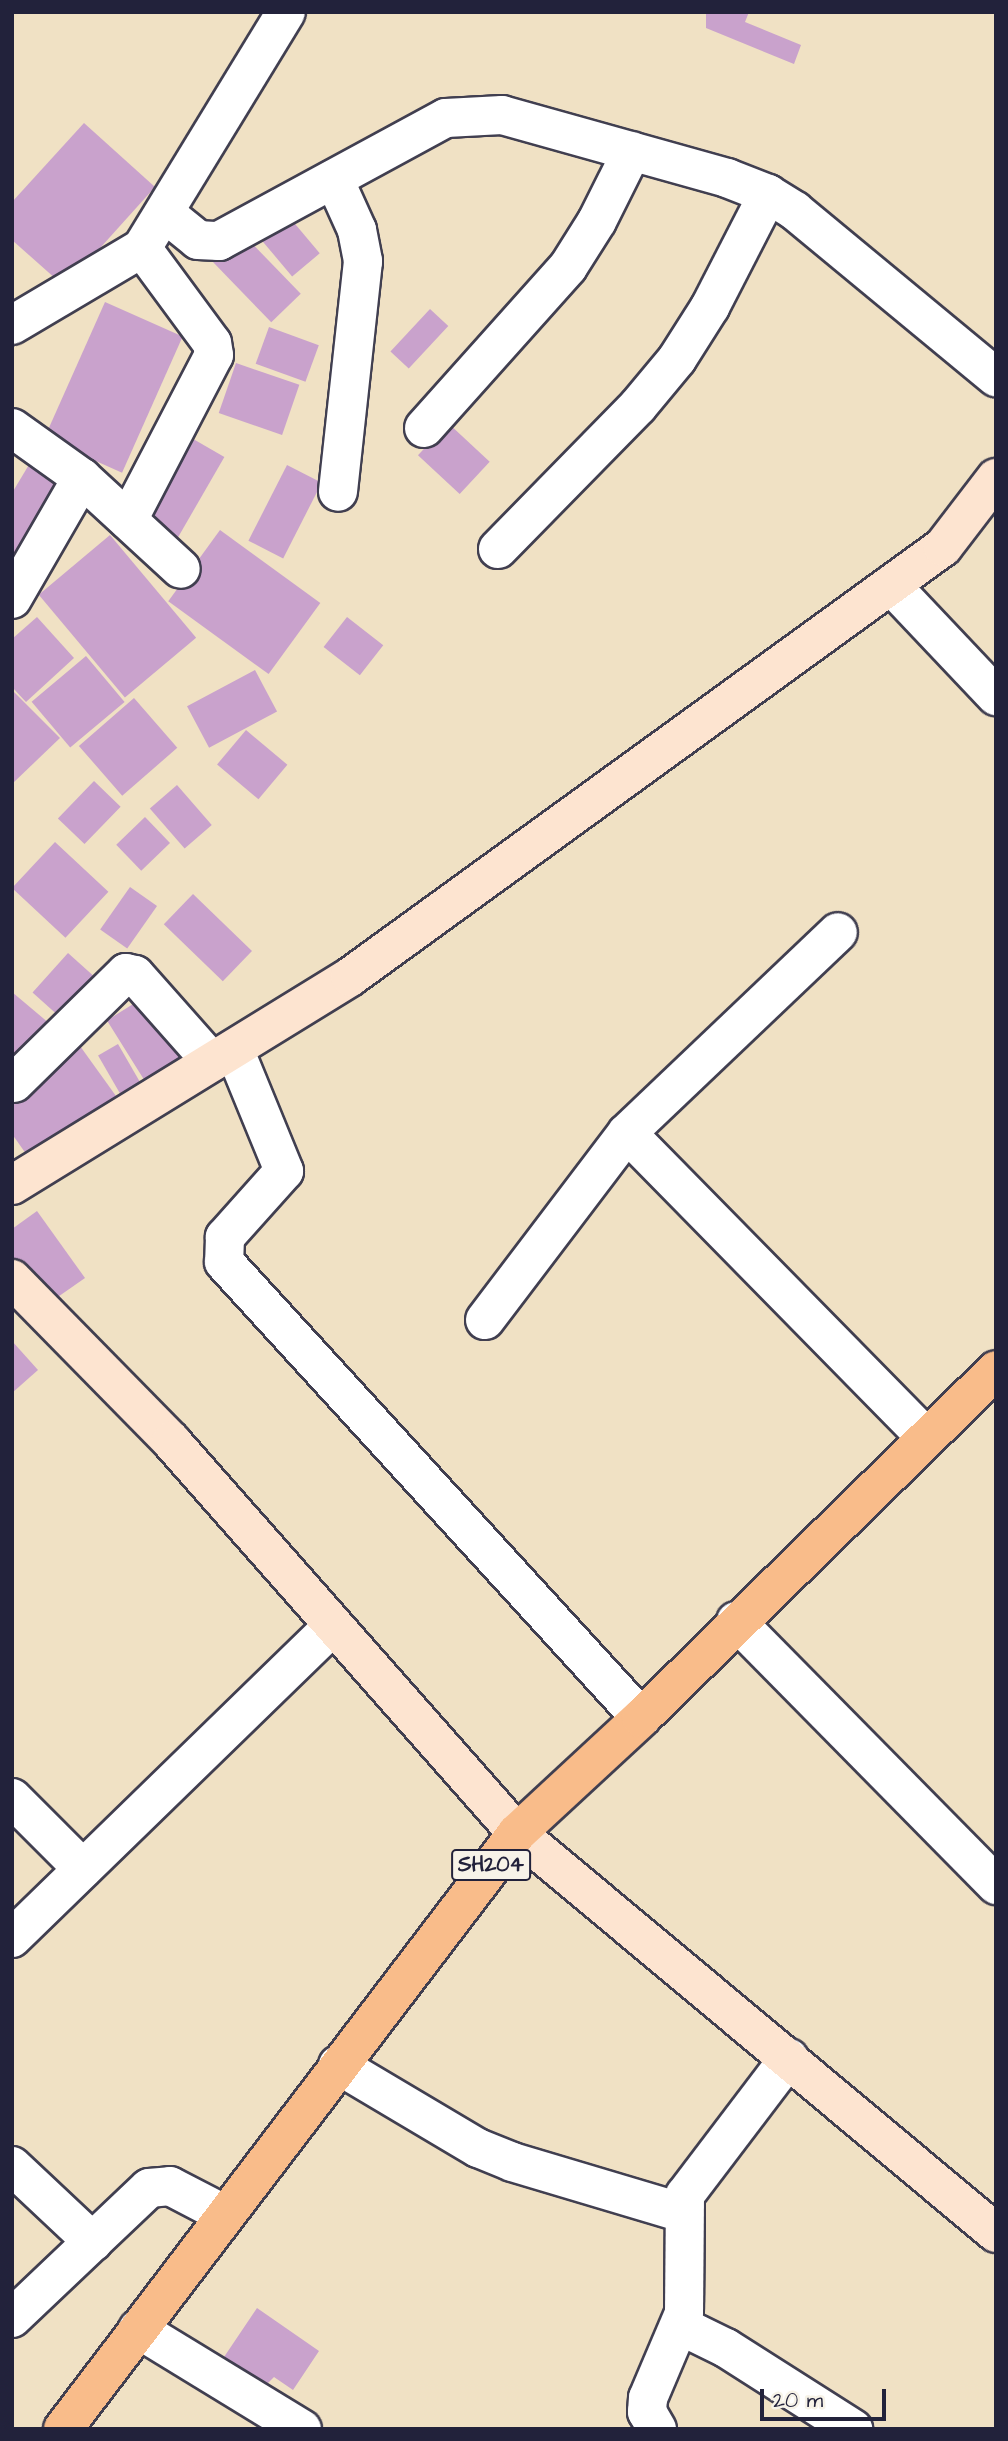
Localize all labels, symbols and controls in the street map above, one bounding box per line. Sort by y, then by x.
road number: SH204 [451,1848,531,1882]
scale bar [763,2374,889,2418]
text: 20 m [773,2386,823,2415]

